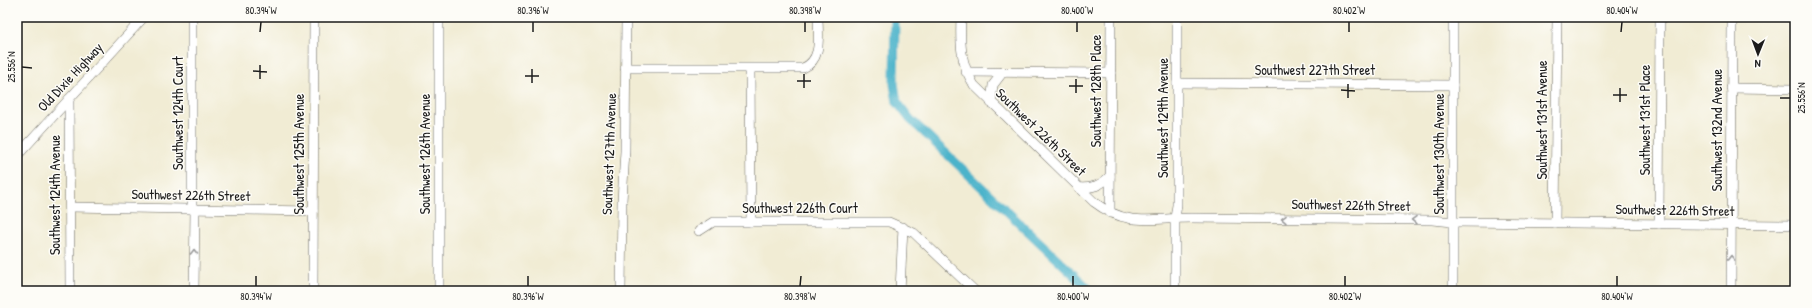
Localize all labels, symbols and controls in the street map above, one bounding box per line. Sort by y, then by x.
text: 80.394°W [245,4,277,17]
text: 80.396°W [517,4,550,17]
text: 80.398°W [789,4,822,17]
text: 80.400°W [1061,4,1094,17]
text: 80.402°W [1333,4,1366,17]
text: 80.404°W [1606,4,1639,17]
street label: Southwest 128th Place [1086,34,1105,147]
north arrow [1738,34,1778,74]
street label: Old Dixie Highway [33,38,107,116]
text: 25.556°N [5,51,18,83]
street label: Southwest 124th Court [168,56,187,170]
text: N [1755,57,1761,71]
street label: Southwest 129th Avenue [1153,58,1172,178]
street label: Southwest 227th Street [1255,60,1375,79]
street label: Southwest 131st Avenue [1532,60,1551,180]
street label: Southwest 131st Place [1635,64,1654,175]
street label: Southwest 132nd Avenue [1707,68,1726,191]
text: 25.556°N [1795,82,1808,114]
street label: Southwest 226th Street [992,83,1091,180]
street label: Southwest 127th Avenue [597,92,620,215]
street label: Southwest 125th Avenue [289,93,308,214]
street label: Southwest 126th Avenue [415,93,434,214]
street label: Southwest 130th Avenue [1429,93,1448,214]
street label: Southwest 124th Avenue [45,135,64,255]
street label: Southwest 226th Street [131,184,251,205]
street label: Southwest 226th Street [1291,194,1411,215]
street label: Southwest 226th Court [742,198,858,217]
street label: Southwest 226th Street [1615,199,1735,220]
one-way arrow [1281,215,1287,223]
one-way arrow [1411,216,1417,224]
one-way arrow [190,249,198,255]
one-way arrow [1727,255,1735,261]
text: 80.394°W [240,290,272,303]
text: 80.396°W [512,290,545,303]
text: 80.398°W [784,290,817,303]
text: 80.400°W [1057,290,1090,303]
text: 80.402°W [1329,290,1362,303]
text: 80.404°W [1601,290,1634,303]

